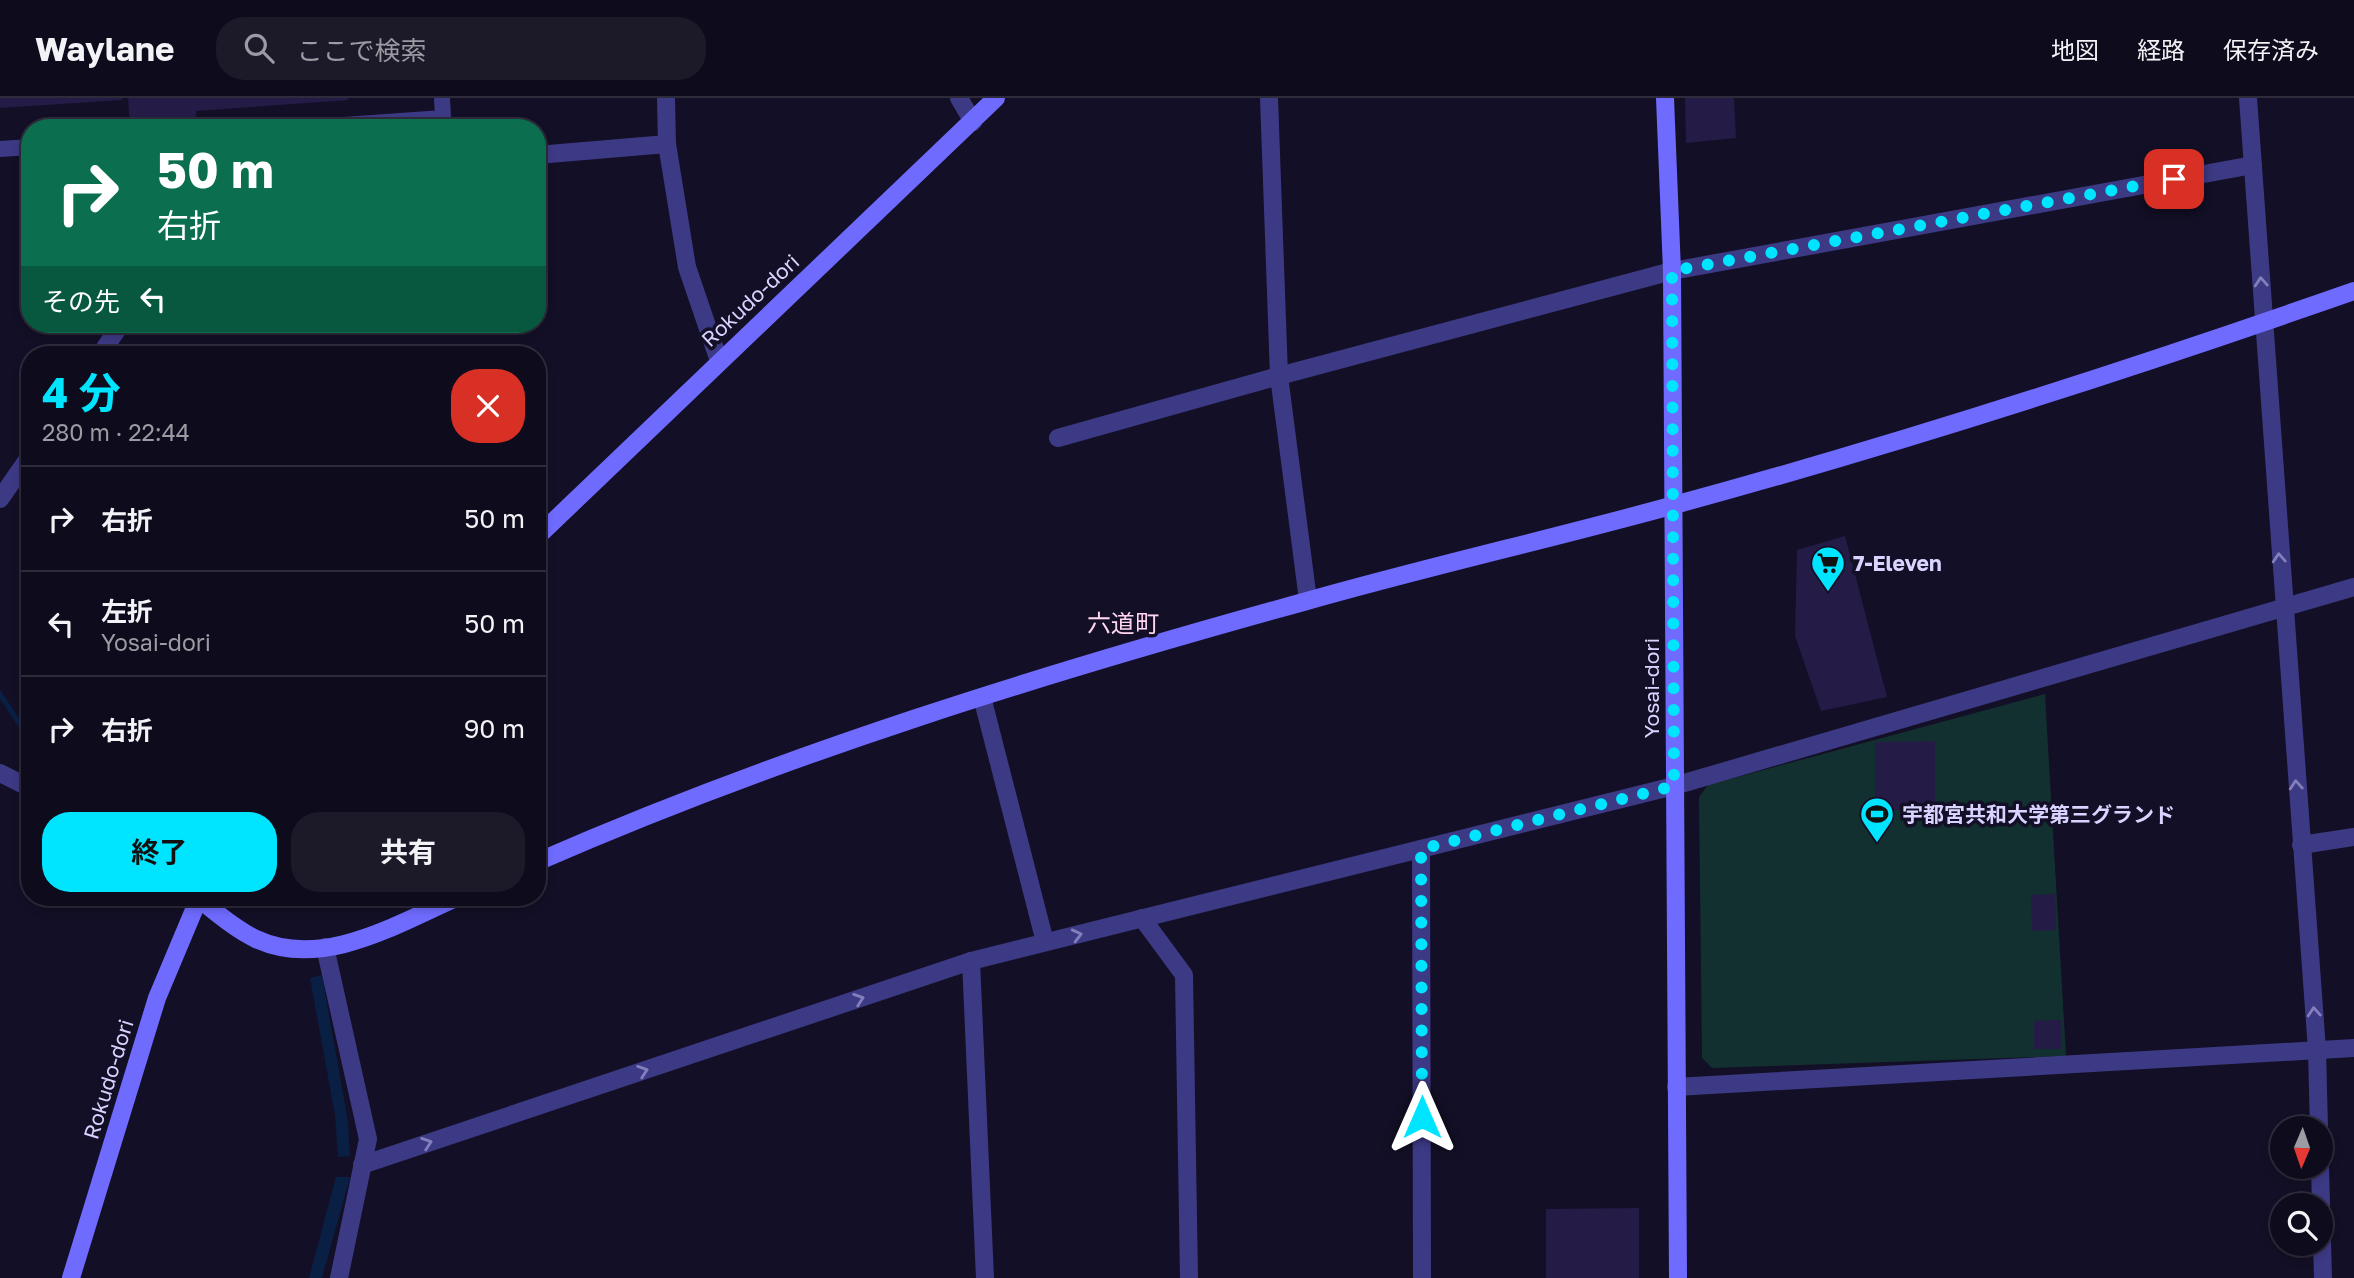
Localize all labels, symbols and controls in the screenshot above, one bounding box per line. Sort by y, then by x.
search box [216,17,706,80]
text: Waylane [35,29,174,68]
icon: search [240,29,278,67]
text: ここで検索 [296,35,426,66]
text: 地図 [2051,35,2099,64]
text: 経路 [2137,35,2185,64]
text: 保存済み [2223,35,2319,64]
text: 50 m [157,140,274,199]
icon: right [42,147,133,238]
pin [2144,149,2204,209]
icon: arrive [2155,160,2193,198]
text: 右折 [157,206,221,244]
street label: Rokudo-dori [696,248,804,352]
one-way arrow [2254,276,2269,287]
icon: left [134,280,172,318]
text: その先 [42,286,120,317]
text: 4 分 [42,367,121,417]
button: close [451,369,525,443]
text: 280 m · 22:44 [42,418,190,446]
icon: right [42,500,80,538]
text: 50 m [464,503,525,534]
text: 右折 [101,505,153,536]
supermarket icon: 7-Eleven [1809,544,1847,593]
place label: 7-Eleven [1853,550,1942,576]
one-way arrow [2272,552,2287,563]
text: 左折 [101,596,153,627]
icon: left [42,605,80,643]
text: 50 m [464,608,525,639]
district label: 六道町 [1087,608,1159,637]
text: Yosai-dori [101,628,211,656]
street label: Yosai-dori [1638,638,1664,738]
icon: right [42,710,80,748]
text: 90 m [464,713,525,744]
text: 右折 [101,715,153,746]
one-way arrow [2289,779,2304,790]
sports icon: 宇都宮共和大学第三グランド [1858,795,1896,844]
place label: 宇都宮共和大学第三グランド [1902,801,2175,827]
button: 終了 [42,812,277,892]
button: 共有 [291,812,525,892]
one-way arrow [1071,929,1083,943]
one-way arrow [852,993,864,1007]
one-way arrow [2307,1006,2322,1017]
street label: Rokudo-dori [77,1016,139,1142]
one-way arrow [636,1065,649,1079]
position arrow [1385,1080,1459,1154]
north arrow [2270,1116,2333,1180]
map controls [2270,1116,2333,1256]
one-way arrow [421,1137,433,1151]
button: search [2270,1193,2333,1256]

